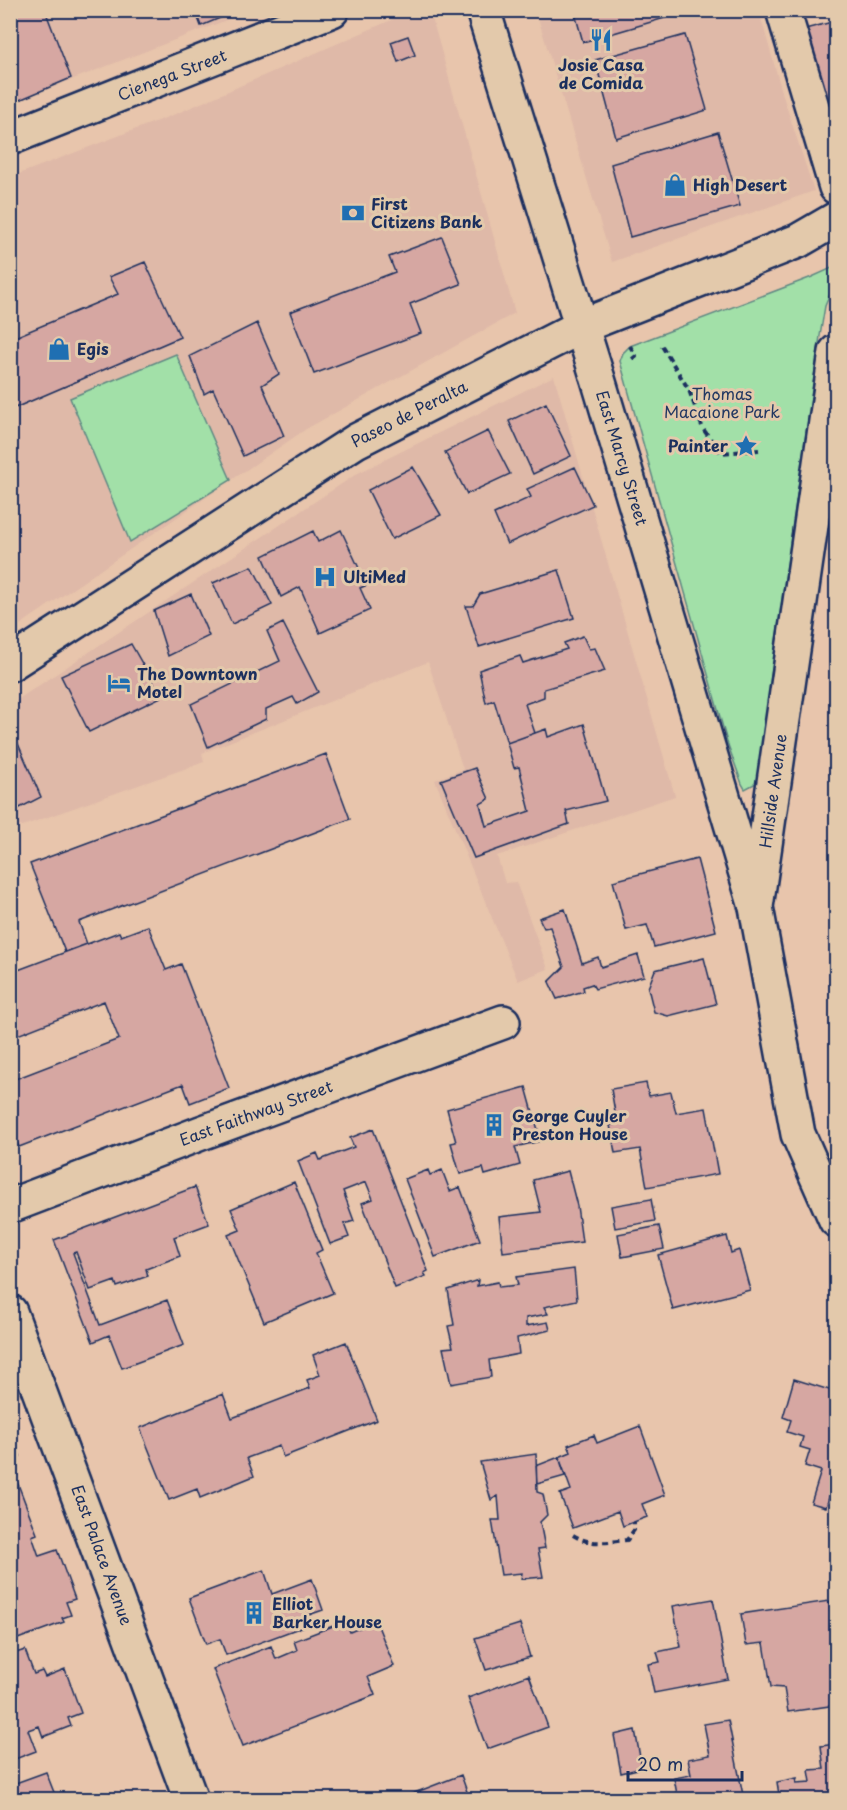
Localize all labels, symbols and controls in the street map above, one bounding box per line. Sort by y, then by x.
restaurant icon: Josie Casa de Comida [588,27,614,53]
street label: Cienega Street [114,42,230,106]
place label: Josie Casa de Comida [558,52,644,94]
shop icon: High Desert [662,172,688,198]
place label: High Desert [693,172,787,196]
place label: First Citizens Bank [371,191,483,233]
bank icon: First Citizens Bank [340,200,366,226]
shop icon: Egis [46,336,72,362]
place label: Egis [77,336,109,360]
street label: Paseo de Peralta [346,373,472,453]
park label: Thomas Macaione Park [664,381,780,423]
street label: East Marcy Street [591,387,655,529]
place label: Painter [668,433,729,457]
place icon: Painter [733,433,759,459]
hospital icon: UltiMed [312,564,338,590]
place label: UltiMed [343,564,406,588]
place label: The Downtown Motel [137,661,258,703]
hotel icon: The Downtown Motel [106,670,132,696]
street label: Hillside Avenue [752,732,792,850]
street label: East Faithway Street [176,1073,336,1151]
place label: George Cuyler Preston House [512,1103,628,1145]
building icon: George Cuyler Preston House [481,1112,507,1138]
street label: East Palace Avenue [66,1481,140,1628]
place label: Elliot Barker House [272,1591,382,1633]
building icon: Elliot Barker House [241,1600,267,1626]
scale bar [628,1744,742,1782]
text: 20 m [637,1750,683,1777]

